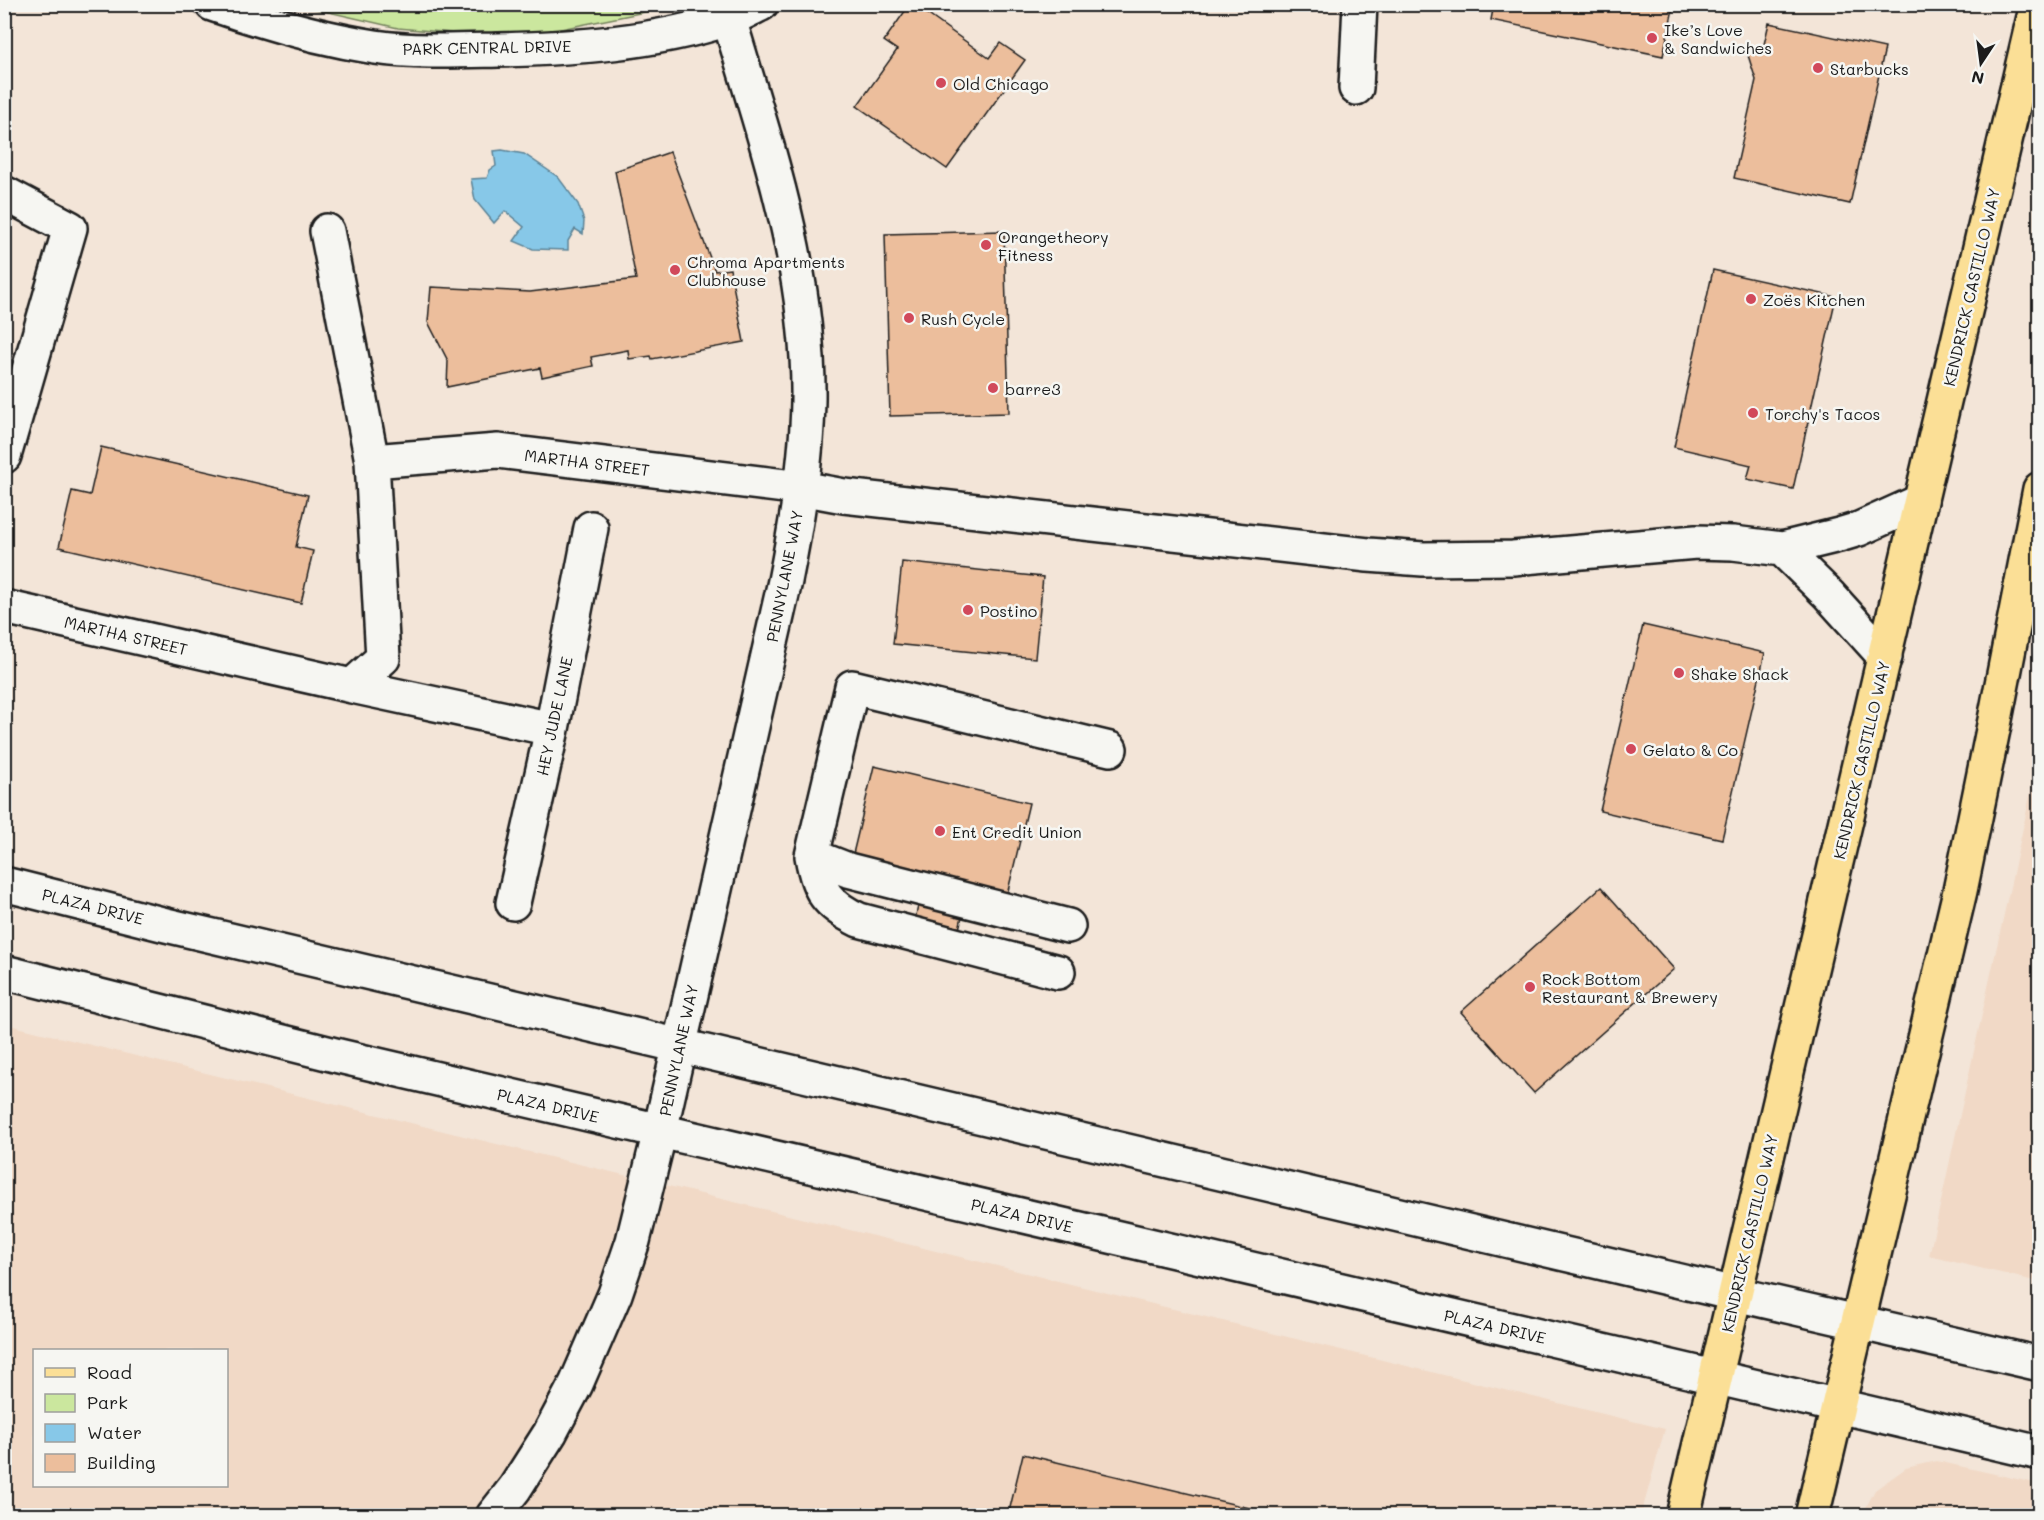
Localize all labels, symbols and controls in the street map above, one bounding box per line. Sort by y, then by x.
place label: Ike’s Love & Sandwiches [1664,19,1772,58]
marker: Ike’s Love & Sandwiches [1645,31,1659,45]
north arrow [1951,33,2011,93]
street label: PARK CENTRAL DRIVE [403,35,571,59]
place label: Starbucks [1830,58,1909,79]
marker: Starbucks [1811,61,1825,75]
text: N [1969,67,1986,90]
place label: Old Chicago [953,73,1048,94]
marker: Old Chicago [934,76,948,90]
street label: KENDRICK CASTILLO WAY [1938,186,2004,388]
place label: Orangetheory Fitness [998,226,1109,265]
marker: Orangetheory Fitness [979,238,993,252]
place label: Chroma Apartments Clubhouse [687,251,845,290]
marker: Chroma Apartments Clubhouse [668,263,682,277]
place label: Zoës Kitchen [1763,289,1865,310]
marker: Zoës Kitchen [1744,292,1758,306]
place label: Rush Cycle [921,308,1005,329]
marker: Rush Cycle [902,311,916,325]
place label: barre3 [1005,378,1061,399]
marker: barre3 [986,381,1000,395]
place label: Torchy's Tacos [1765,403,1880,424]
marker: Torchy's Tacos [1746,406,1760,420]
street label: MARTHA STREET [523,444,651,480]
street label: PENNYLANE WAY [761,508,807,644]
place label: Postino [980,600,1037,621]
marker: Postino [961,603,975,617]
street label: MARTHA STREET [62,611,190,659]
street label: HEY JUDE LANE [531,654,577,778]
street label: KENDRICK CASTILLO WAY [1828,659,1894,861]
place label: Shake Shack [1691,663,1788,684]
marker: Shake Shack [1672,666,1686,680]
place label: Gelato & Co [1643,739,1738,760]
marker: Gelato & Co [1624,742,1638,756]
place label: Ent Credit Union [952,821,1082,842]
marker: Ent Credit Union [933,824,947,838]
street label: PLAZA DRIVE [40,883,146,929]
place label: Rock Bottom Restaurant & Brewery [1542,968,1718,1007]
marker: Rock Bottom Restaurant & Brewery [1523,980,1537,994]
street label: PENNYLANE WAY [654,982,702,1118]
street label: PLAZA DRIVE [495,1083,601,1127]
street label: KENDRICK CASTILLO WAY [1716,1132,1782,1334]
street label: PLAZA DRIVE [969,1193,1075,1237]
street label: PLAZA DRIVE [1442,1304,1548,1348]
legend [33,1349,228,1487]
text: Road [87,1360,132,1384]
text: Park [87,1390,128,1414]
text: Water [87,1420,142,1444]
text: Building [87,1450,155,1474]

